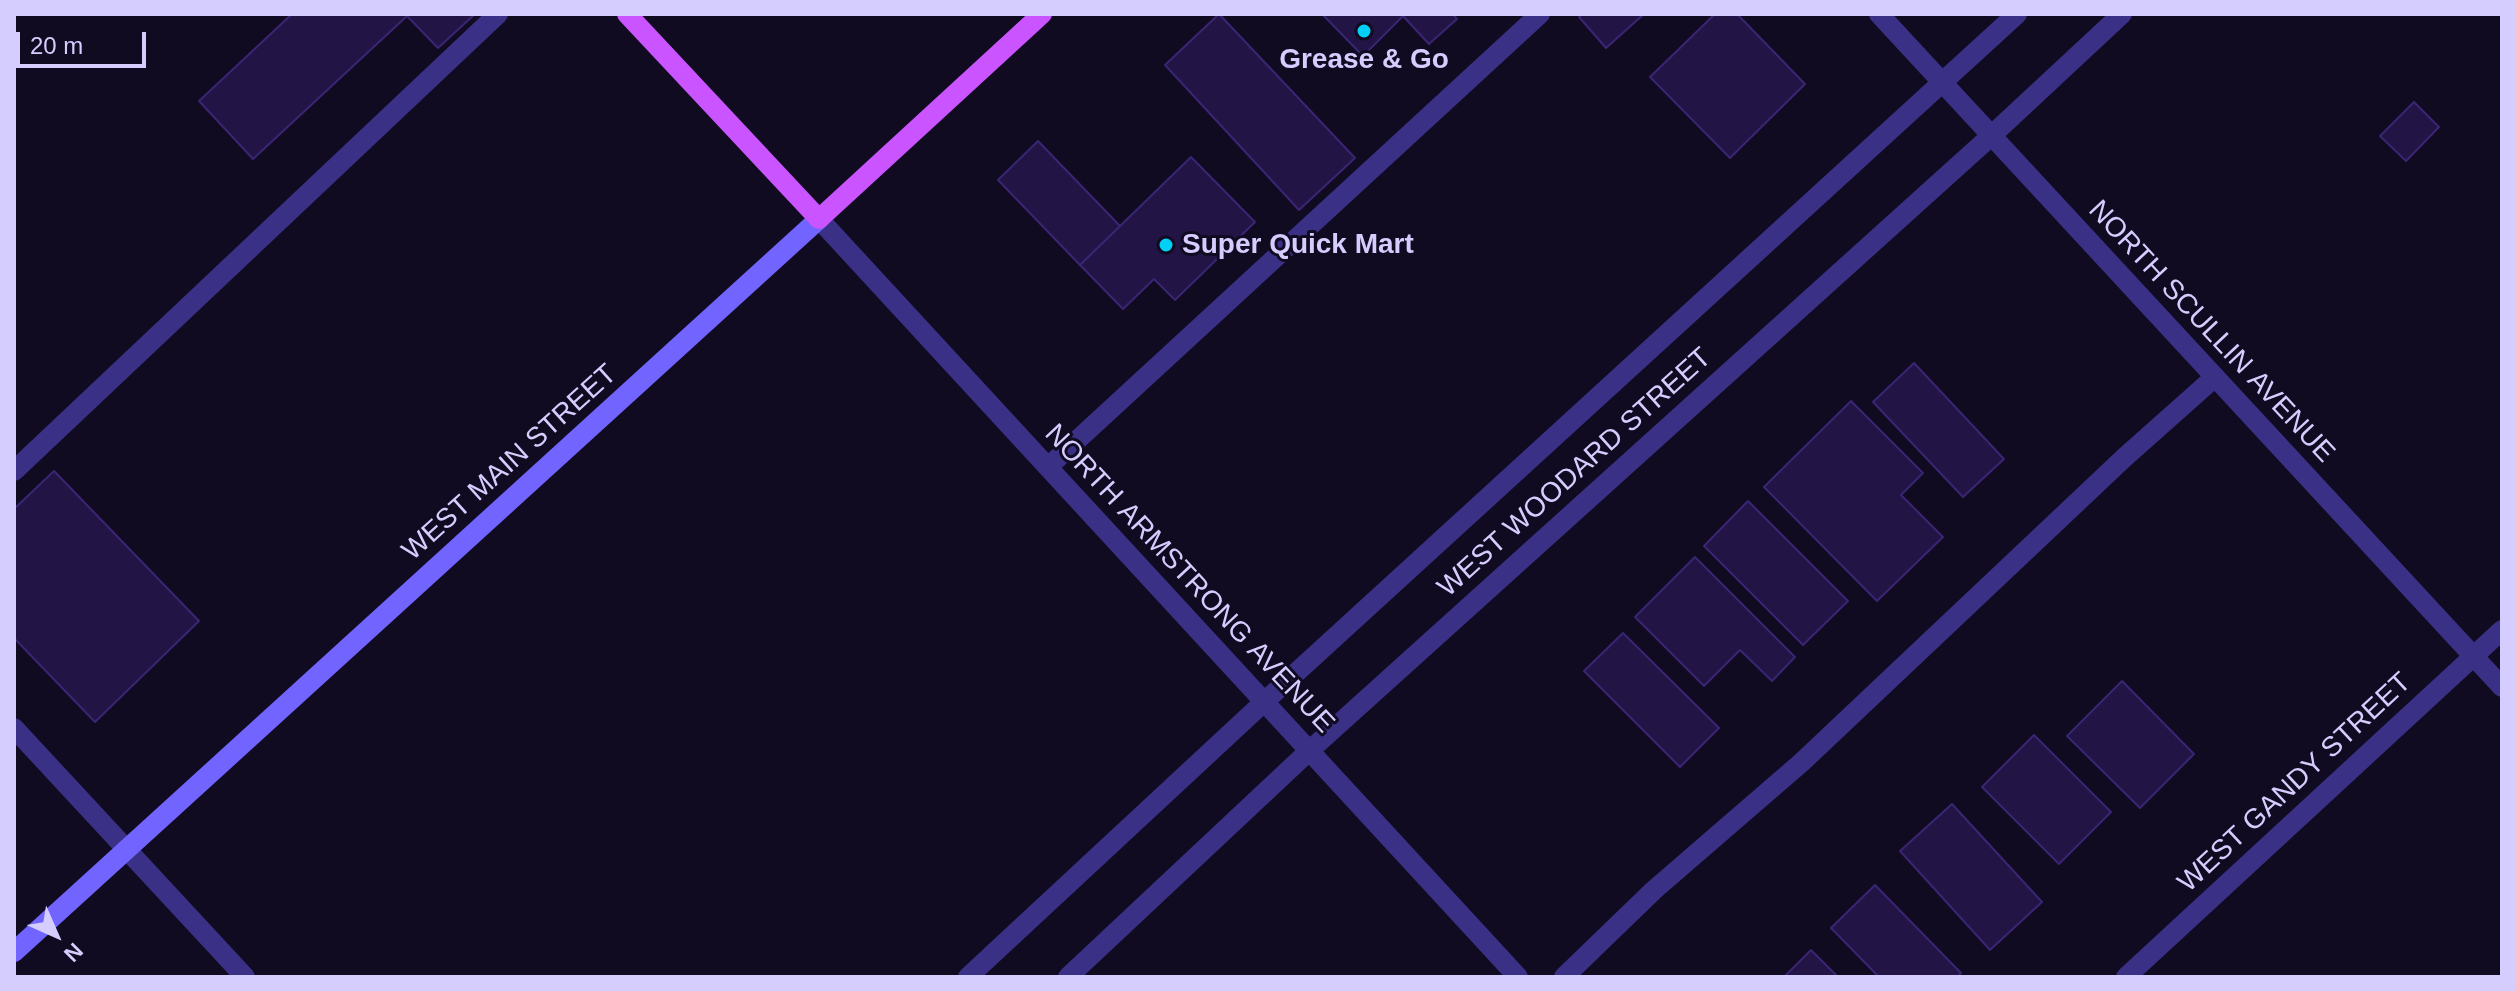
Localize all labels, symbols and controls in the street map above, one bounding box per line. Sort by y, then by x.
scale bar [20,16,150,66]
marker: Grease & Go [1355,22,1373,40]
text: 20 m [30,32,83,59]
place label: Grease & Go [1279,43,1449,77]
street label: NORTH SCULLIN AVENUE [2081,194,2341,470]
place label: Super Quick Mart [1182,228,1414,262]
marker: Super Quick Mart [1157,236,1175,254]
street label: WEST WOODARD STREET [1431,341,1719,605]
street label: WEST MAIN STREET [396,358,624,568]
street label: NORTH ARMSTRONG AVENUE [1037,418,1341,740]
street label: WEST GANDY STREET [2171,666,2419,900]
north arrow [16,895,96,975]
text: N [59,938,88,967]

